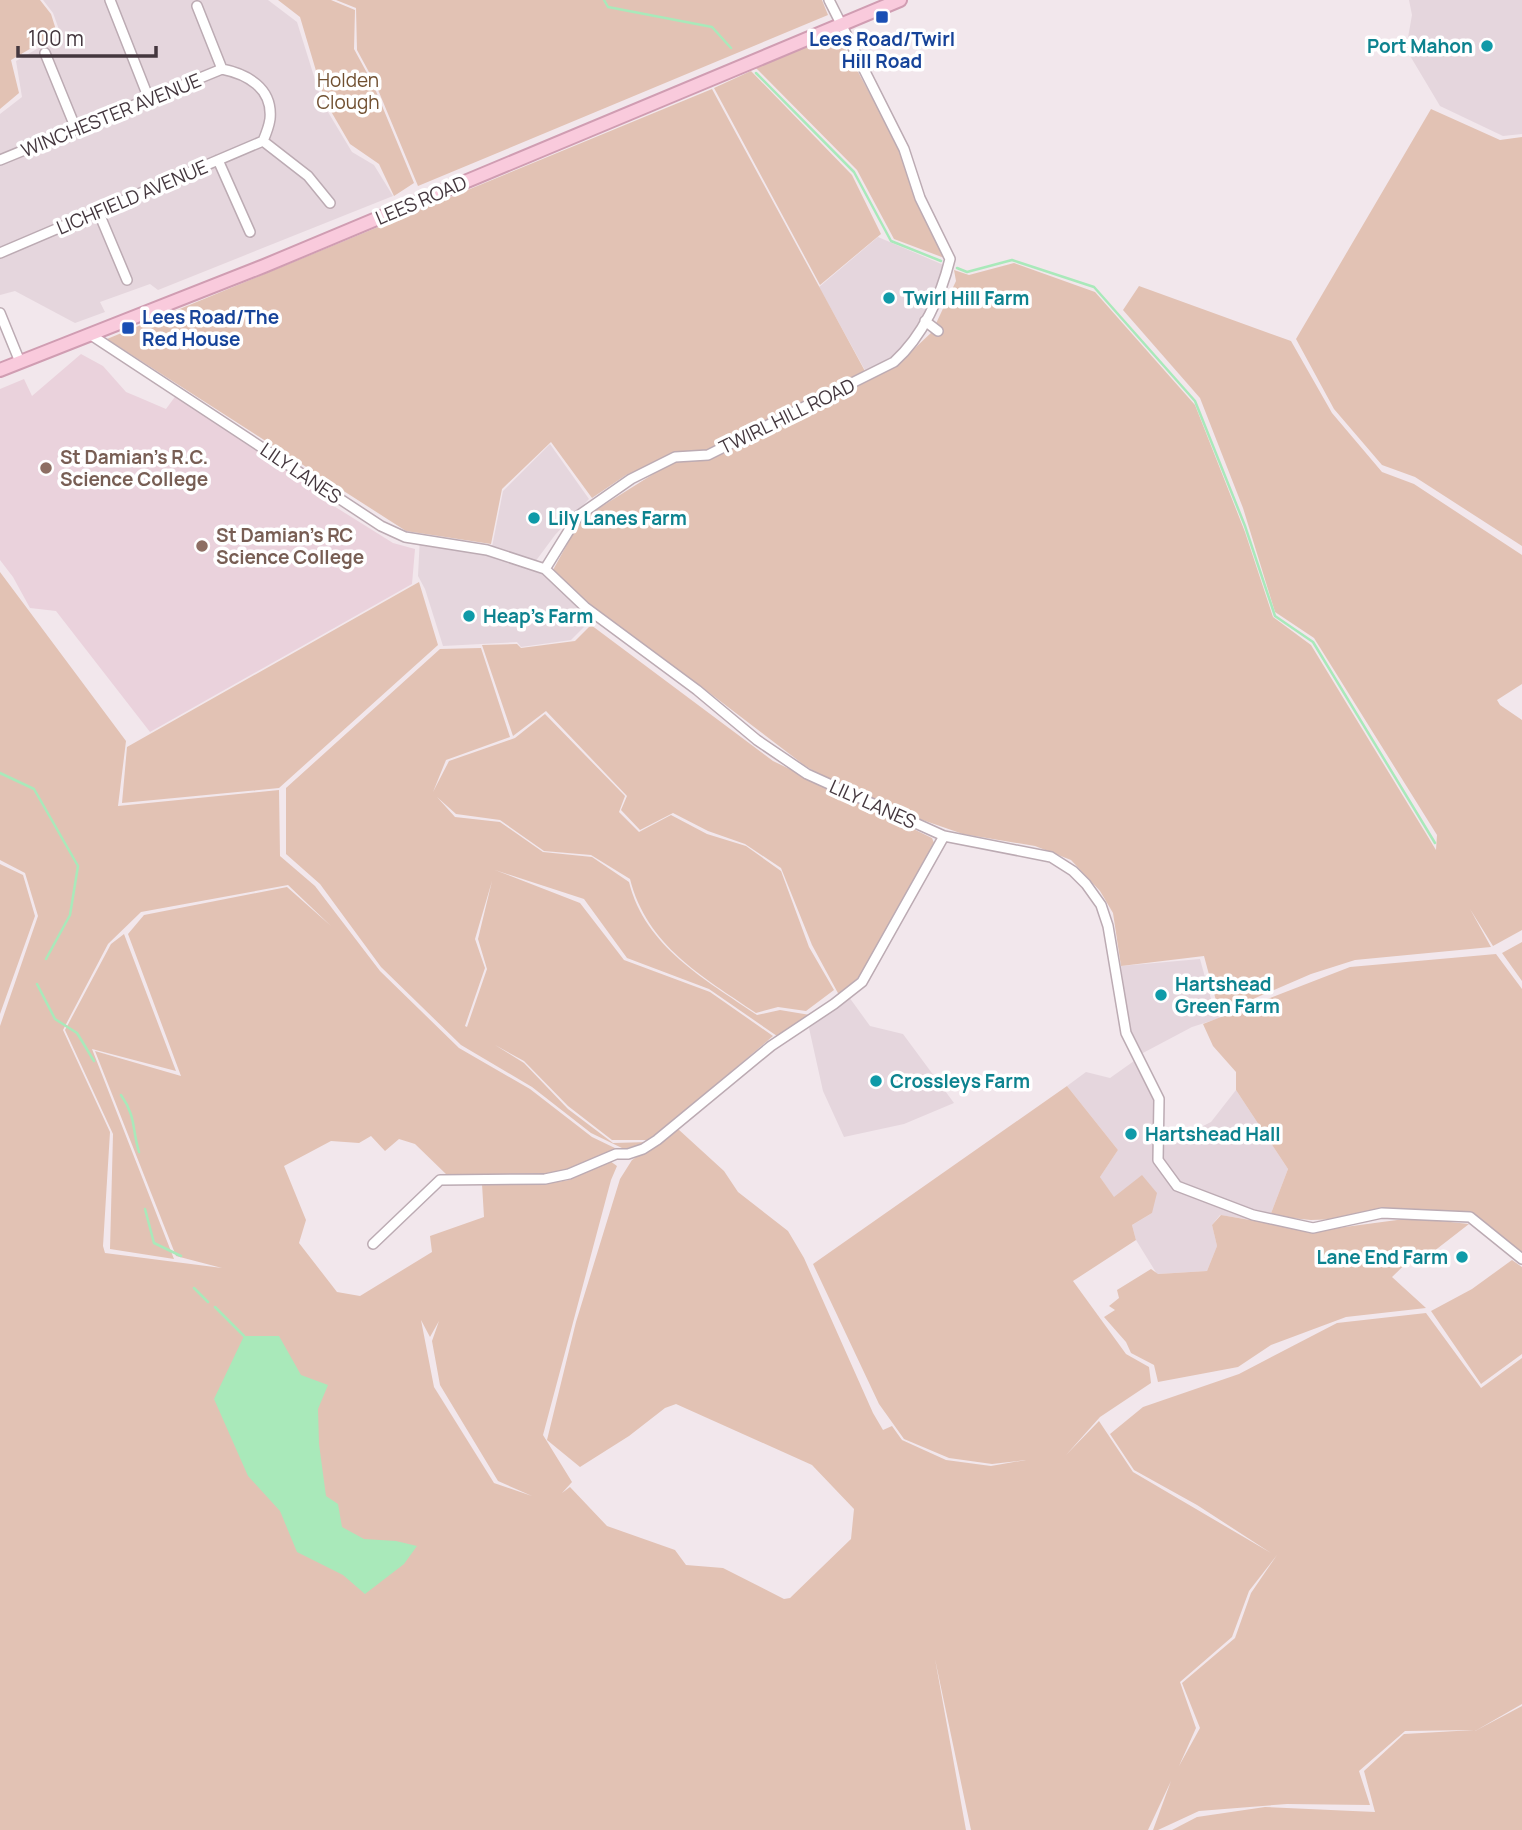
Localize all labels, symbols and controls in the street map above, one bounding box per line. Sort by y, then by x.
marker: Lees Road/Twirl Hill Road [874,9,890,25]
scale bar [18,14,156,58]
text: 100 m [28,24,84,52]
place label: Lees Road/Twirl Hill Road [809,26,955,74]
place label: Port Mahon [1367,33,1473,59]
marker: Port Mahon [1479,38,1495,54]
street label: WINCHESTER AVENUE [17,67,205,163]
park label: Holden Clough [316,67,380,115]
street label: LICHFIELD AVENUE [52,153,212,241]
street label: LEES ROAD [371,169,471,231]
place label: Twirl Hill Farm [903,285,1029,311]
marker: Twirl Hill Farm [881,290,897,306]
place label: Lees Road/The Red House [142,304,279,352]
marker: Lees Road/The Red House [120,320,136,336]
street label: TWIRL HILL ROAD [715,372,859,460]
street label: LILY LANES [255,436,347,510]
place label: St Damian's R.C. Science College [60,444,208,492]
marker: St Damian's R.C. Science College [38,460,54,476]
place label: Lily Lanes Farm [548,505,687,531]
marker: Lily Lanes Farm [526,510,542,526]
place label: St Damian's RC Science College [216,522,364,570]
marker: St Damian's RC Science College [194,538,210,554]
place label: Heap's Farm [483,603,593,629]
marker: Heap's Farm [461,608,477,624]
street label: LILY LANES [826,773,921,835]
place label: Hartshead Green Farm [1175,971,1280,1019]
marker: Hartshead Green Farm [1153,987,1169,1003]
place label: Crossleys Farm [890,1068,1030,1094]
marker: Crossleys Farm [868,1073,884,1089]
place label: Hartshead Hall [1145,1121,1281,1147]
marker: Hartshead Hall [1123,1126,1139,1142]
place label: Lane End Farm [1316,1244,1448,1270]
marker: Lane End Farm [1454,1249,1470,1265]

